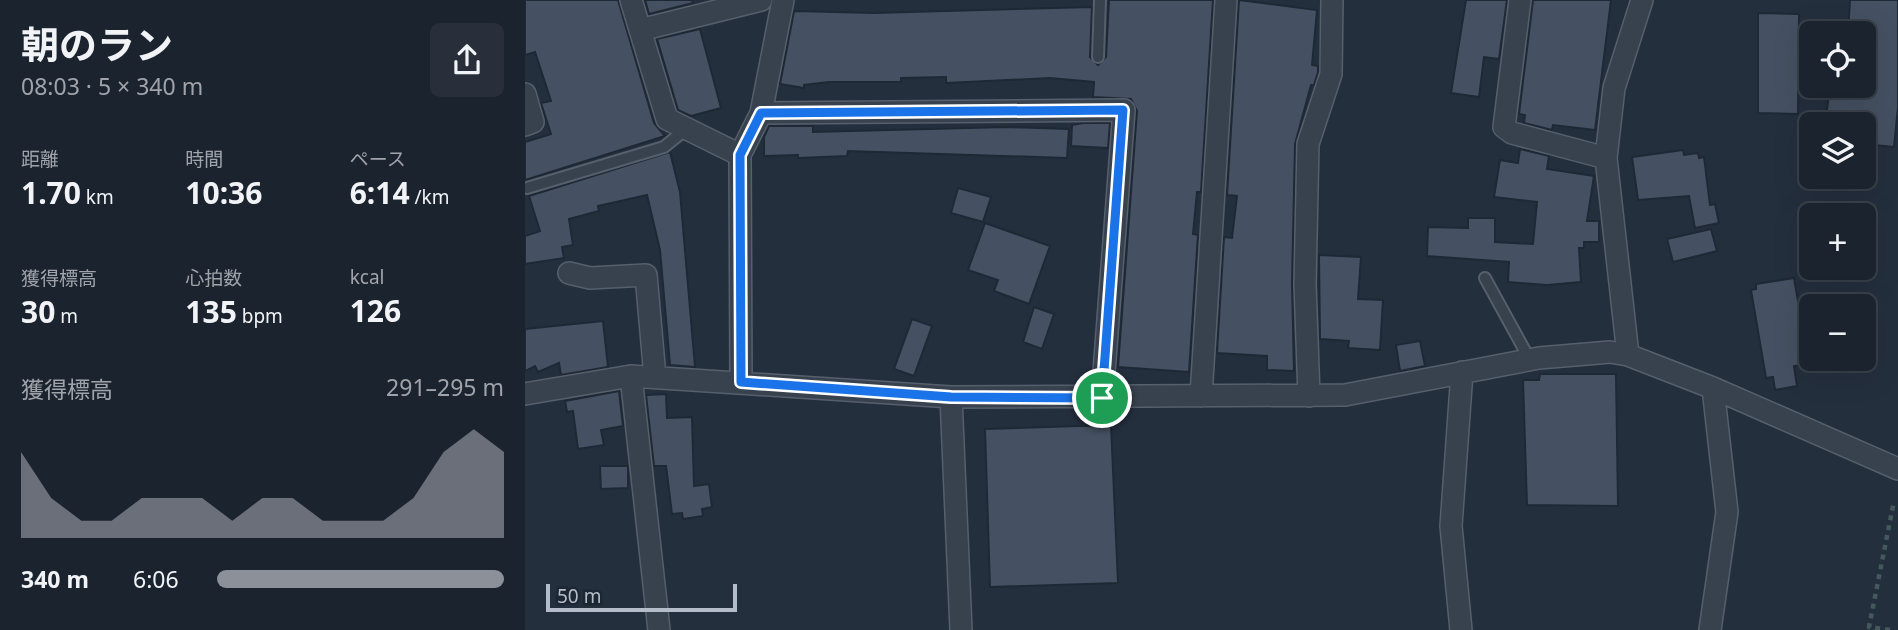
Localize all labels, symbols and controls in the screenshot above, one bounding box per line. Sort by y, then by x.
text: 朝のラン [21,18,173,70]
map controls [1799,21,1876,371]
button: locate [1799,21,1876,98]
button: share [430,23,504,97]
text: 08:03 · 5 × 340 m [21,70,203,102]
button: layers [1799,112,1876,189]
text: 距離 [21,146,59,172]
text: 時間 [185,146,223,172]
text: ペース [350,146,406,172]
text: 1.70 [21,172,81,213]
text: 10:36 [185,172,262,213]
text: 6:14 [350,172,410,213]
text: km [81,184,114,210]
text: /km [410,184,450,210]
button: + [1799,203,1876,280]
text: kcal [350,264,384,290]
text: 獲得標高 [21,265,97,291]
text: 心拍数 [185,265,242,291]
text: 126 [350,290,401,331]
text: 30 [21,291,55,332]
text: 135 [185,291,237,332]
button: − [1799,294,1876,371]
text: m [55,303,78,329]
text: bpm [237,303,283,329]
pin [1072,368,1132,428]
text: 291–295 m [386,371,504,403]
text: 獲得標高 [21,373,113,405]
icon: arrive [1083,379,1121,417]
text: 340 m [21,563,89,595]
text: 6:06 [133,563,179,595]
scale bar [546,581,737,613]
text: 50 m [557,583,601,609]

